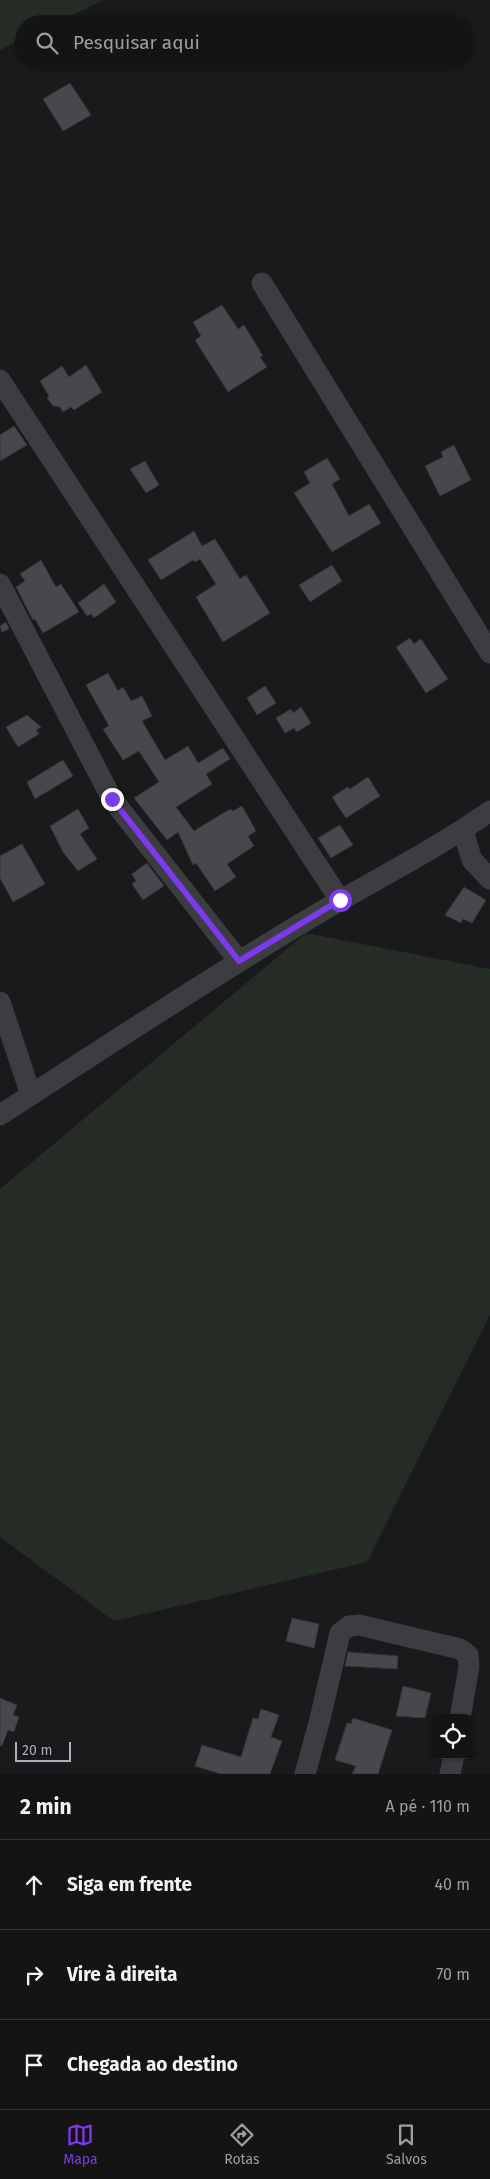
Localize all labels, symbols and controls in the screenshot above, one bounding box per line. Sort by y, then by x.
search box [15,15,475,70]
icon: search [33,29,61,57]
text: Pesquisar aqui [73,31,200,54]
route end [101,788,124,811]
route start [329,889,352,912]
map controls [430,1714,475,1759]
button: locate [430,1714,475,1759]
scale bar [15,1739,71,1762]
text: 20 m [22,1742,52,1759]
text: 2 min [20,1794,72,1820]
text: A pé · 110 m [386,1797,470,1816]
icon: ahead [20,1871,48,1899]
text: Siga em frente [67,1873,192,1896]
text: 40 m [435,1875,470,1894]
icon: right [20,1961,48,1989]
text: Vire à direita [67,1963,177,1986]
text: 70 m [436,1965,470,1984]
icon: arrive [20,2051,48,2079]
text: Chegada ao destino [67,2053,238,2076]
tab: Mapa [63,2121,98,2168]
tab: Rotas [224,2121,260,2168]
tab: Salvos [386,2121,427,2168]

